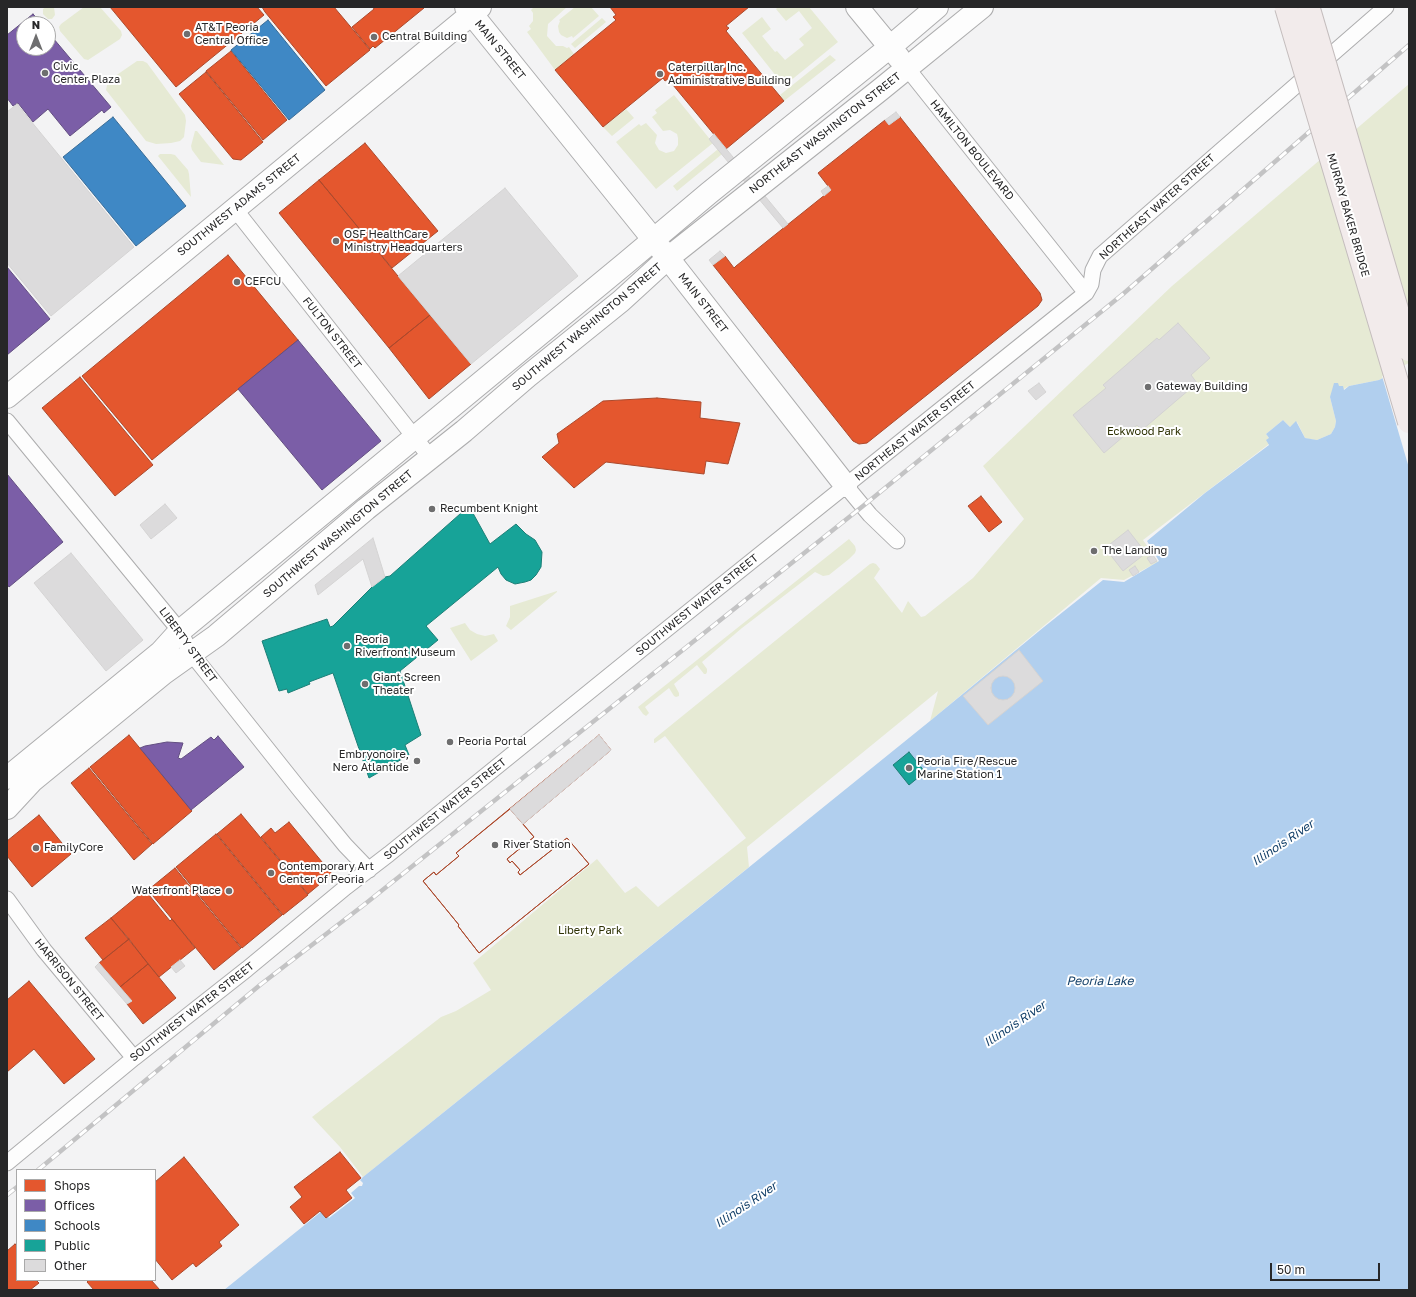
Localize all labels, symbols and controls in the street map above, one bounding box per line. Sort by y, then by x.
north arrow [16,16,56,56]
street label: MAIN STREET [472,17,528,83]
text: N [32,18,40,31]
place label: AT&T Peoria Central Office [195,21,268,47]
marker: AT&T Peoria Central Office [182,29,192,39]
place label: Central Building [382,30,467,44]
marker: Central Building [369,32,379,42]
place label: Civic Center Plaza [53,60,120,86]
place label: Caterpillar Inc. Administrative Building [668,61,791,87]
marker: Civic Center Plaza [40,68,50,78]
marker: Caterpillar Inc. Administrative Building [655,69,665,79]
street label: NORTHEAST WASHINGTON STREET [747,70,903,196]
street label: HAMILTON BOULEVARD [927,97,1017,203]
street label: SOUTHWEST ADAMS STREET [175,151,303,259]
street label: NORTHEAST WATER STREET [1096,151,1218,263]
street label: MURRAY BAKER BRIDGE [1324,152,1372,278]
place label: OSF HealthCare Ministry Headquarters [344,228,463,254]
marker: OSF HealthCare Ministry Headquarters [331,236,341,246]
street label: SOUTHWEST WASHINGTON STREET [509,260,665,394]
street label: MAIN STREET [675,270,731,336]
place label: CEFCU [245,275,281,289]
marker: CEFCU [232,277,242,287]
street label: FULTON STREET [300,295,364,371]
street label: NORTHEAST WATER STREET [852,378,978,484]
place label: Gateway Building [1156,380,1248,394]
marker: Gateway Building [1143,382,1153,392]
park label: Eckwood Park [1107,425,1181,439]
street label: SOUTHWEST WASHINGTON STREET [260,467,416,601]
place label: Recumbent Knight [440,502,538,516]
marker: Recumbent Knight [427,504,437,514]
place label: The Landing [1102,544,1167,558]
marker: The Landing [1089,546,1099,556]
street label: SOUTHWEST WATER STREET [633,551,761,659]
street label: LIBERTY STREET [156,605,220,685]
place label: Peoria Riverfront Museum [355,633,456,659]
marker: Peoria Riverfront Museum [342,641,352,651]
place label: Giant Screen Theater [373,671,440,697]
marker: Giant Screen Theater [360,679,370,689]
place label: Peoria Portal [458,735,527,749]
marker: Peoria Portal [445,737,455,747]
place label: Embryonoire, Nero Atlantide [333,748,409,774]
street label: SOUTHWEST WATER STREET [381,755,509,863]
place label: Peoria Fire/Rescue Marine Station 1 [917,755,1017,781]
marker: Embryonoire, Nero Atlantide [412,756,422,766]
marker: Peoria Fire/Rescue Marine Station 1 [904,763,914,773]
water label: Illinois River [1249,817,1317,869]
place label: River Station [503,838,571,852]
marker: River Station [490,840,500,850]
place label: FamilyCore [44,841,103,855]
marker: FamilyCore [31,843,41,853]
place label: Contemporary Art Center of Peoria [279,860,374,886]
marker: Contemporary Art Center of Peoria [266,868,276,878]
place label: Waterfront Place [132,884,221,898]
marker: Waterfront Place [224,886,234,896]
park label: Liberty Park [558,924,622,938]
street label: HARRISON STREET [32,936,106,1024]
street label: SOUTHWEST WATER STREET [127,959,257,1065]
water label: Peoria Lake [1067,974,1133,988]
water label: Illinois River [981,998,1049,1050]
legend [16,1169,156,1281]
text: Shops [54,1178,90,1193]
water label: Illinois River [712,1179,780,1231]
text: Offices [54,1198,95,1213]
text: Schools [54,1218,100,1233]
text: Public [54,1238,90,1253]
scale bar [1272,1255,1382,1281]
text: Other [54,1258,87,1273]
text: 50 m [1277,1262,1305,1277]

